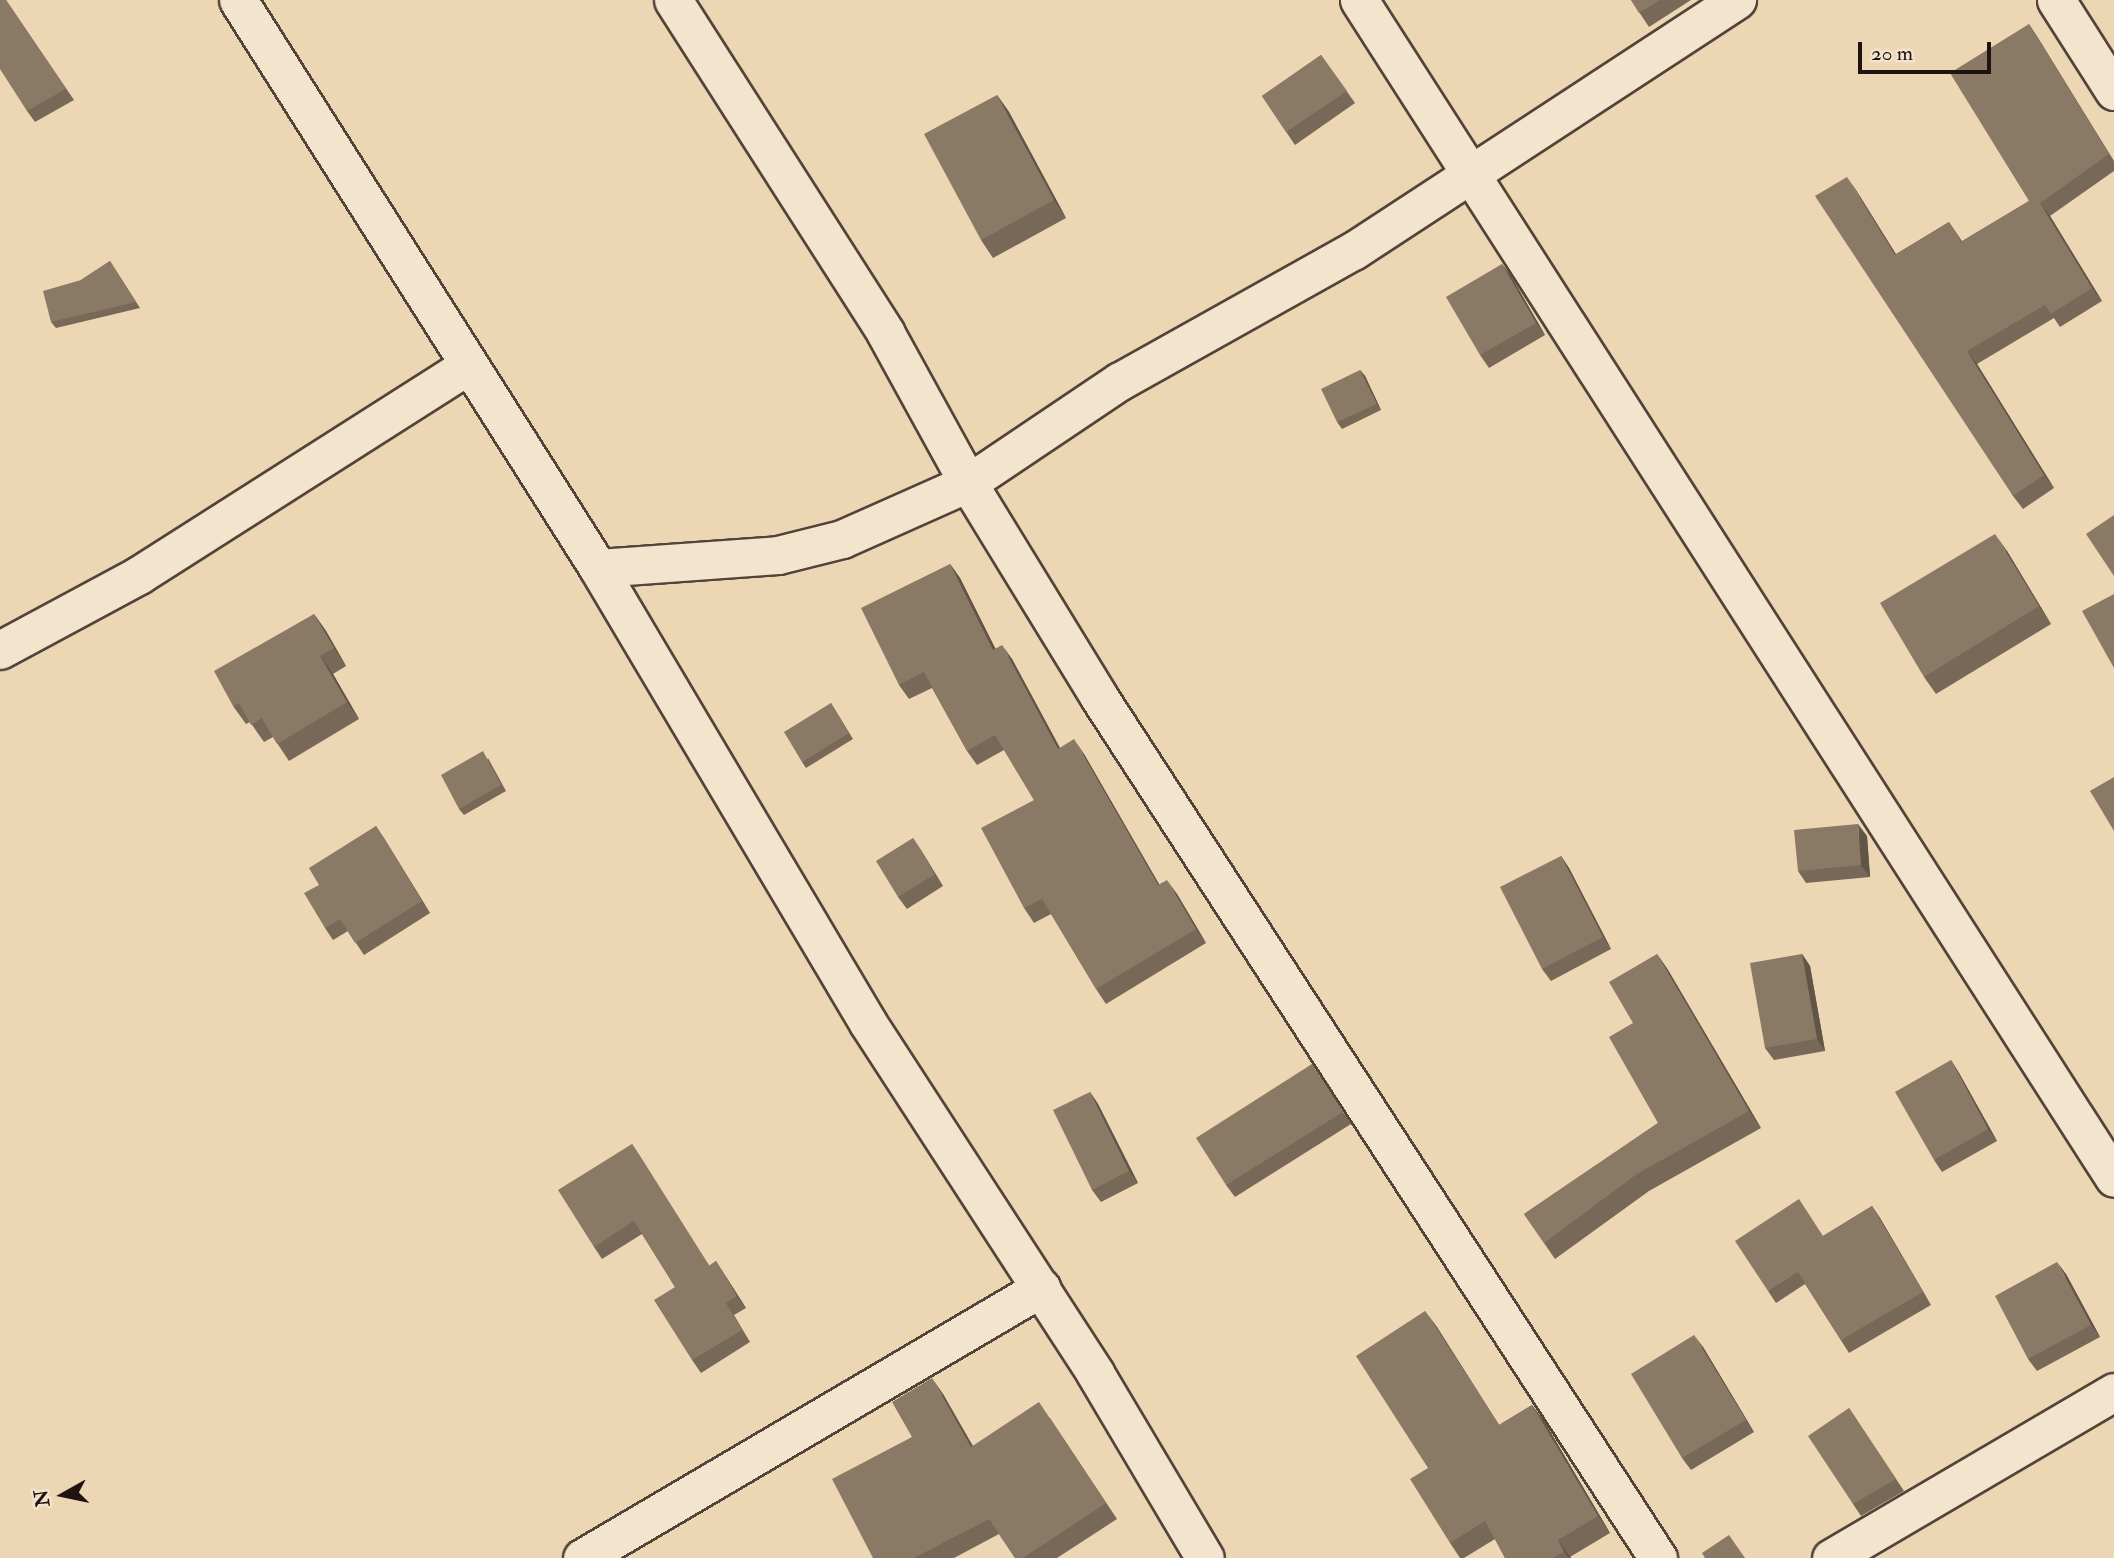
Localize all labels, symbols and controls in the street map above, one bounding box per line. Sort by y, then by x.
scale bar [1862,28,1995,72]
text: 20 m [1871,40,1913,67]
north arrow [28,1460,98,1530]
text: N [29,1488,55,1509]

